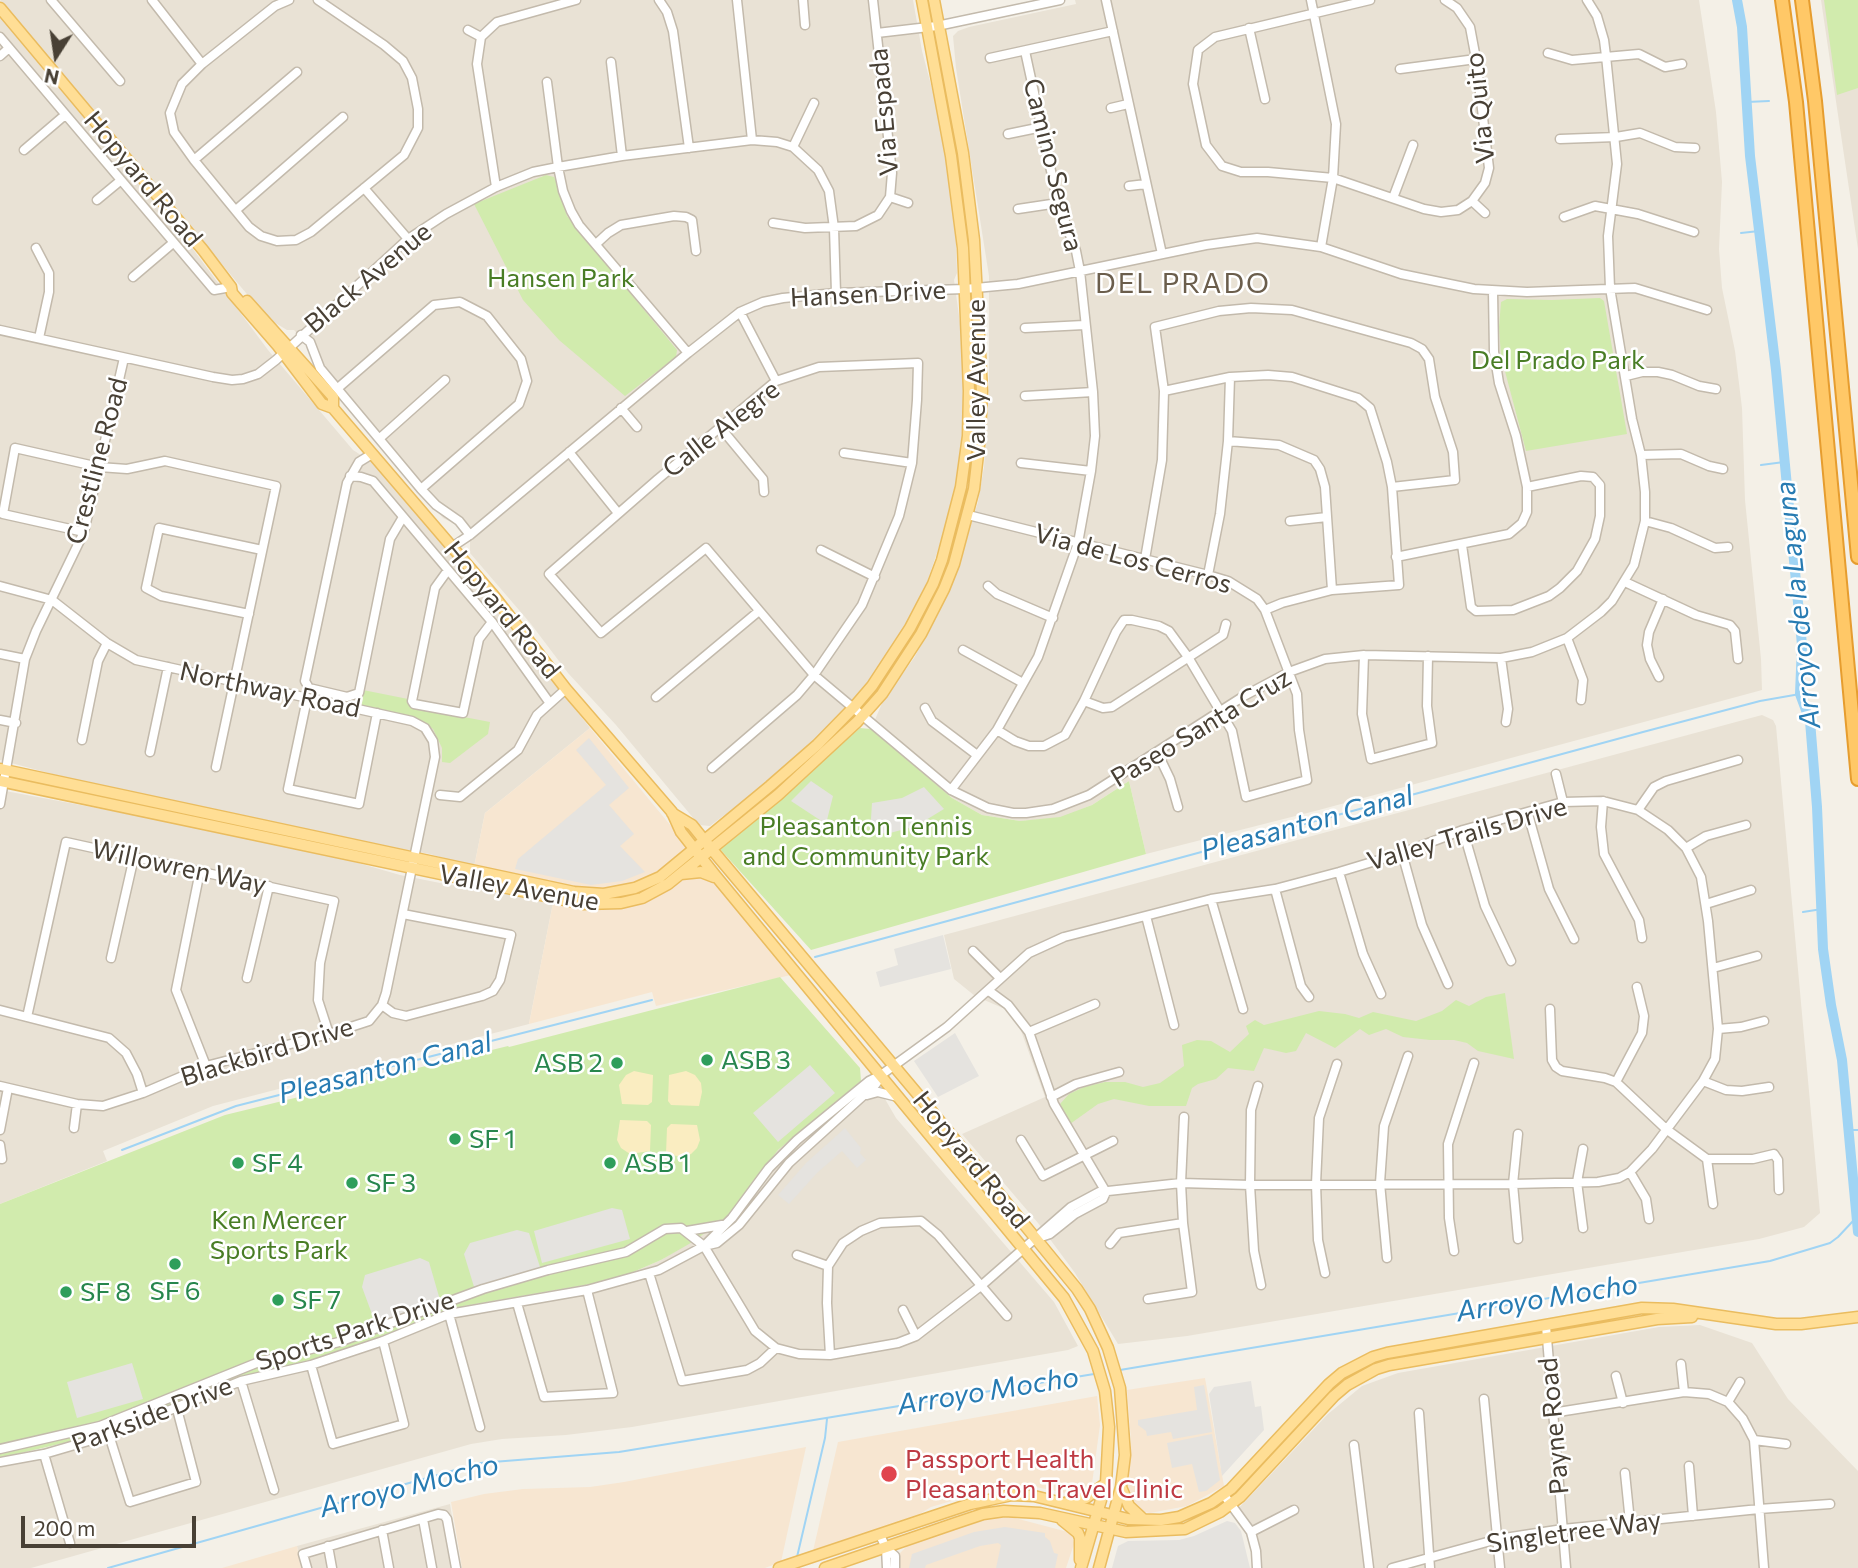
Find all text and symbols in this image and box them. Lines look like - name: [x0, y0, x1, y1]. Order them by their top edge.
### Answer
- north arrow: [21, 21, 91, 91]
- street label: Via Espada: [863, 47, 905, 177]
- street label: Via Quito: [1459, 51, 1501, 165]
- text: N: [42, 64, 61, 90]
- street label: Camino Segura: [1016, 75, 1090, 255]
- street label: Hopyard Road: [77, 105, 209, 253]
- street label: Black Avenue: [298, 216, 438, 340]
- park label: Hansen Park: [487, 262, 635, 294]
- district label: DEL PRADO: [1096, 267, 1270, 301]
- street label: Hansen Drive: [789, 274, 947, 314]
- street label: Valley Avenue: [960, 299, 992, 461]
- park label: Del Prado Park: [1471, 344, 1645, 376]
- street label: Crestline Road: [60, 374, 134, 548]
- street label: Calle Alegre: [657, 374, 785, 484]
- water label: Arroyo de la Laguna: [1768, 479, 1828, 731]
- street label: Via de Los Cerros: [1031, 518, 1235, 600]
- street label: Hopyard Road: [437, 535, 567, 685]
- street label: Northway Road: [177, 656, 363, 724]
- street label: Paseo Santa Cruz: [1105, 662, 1297, 794]
- water label: Pleasanton Canal: [1197, 778, 1417, 868]
- street label: Valley Trails Drive: [1364, 791, 1570, 877]
- park label: Pleasanton Tennis and Community Park: [743, 810, 989, 872]
- street label: Willowren Way: [89, 833, 269, 901]
- street label: Valley Avenue: [437, 859, 601, 917]
- street label: Blackbird Drive: [177, 1011, 357, 1093]
- water label: Pleasanton Canal: [275, 1025, 495, 1111]
- place label: ASB 3: [721, 1044, 791, 1076]
- place label: ASB 2: [534, 1047, 603, 1079]
- marker: ASB 3: [699, 1052, 715, 1068]
- marker: ASB 2: [609, 1055, 625, 1071]
- street label: Hopyard Road: [906, 1085, 1036, 1235]
- place label: SF 1: [469, 1123, 515, 1155]
- marker: SF 1: [447, 1131, 463, 1147]
- place label: SF 4: [252, 1147, 303, 1179]
- place label: ASB 1: [624, 1147, 690, 1179]
- marker: SF 4: [230, 1155, 246, 1171]
- marker: ASB 1: [602, 1155, 618, 1171]
- place label: SF 3: [366, 1167, 416, 1199]
- marker: SF 3: [344, 1175, 360, 1191]
- park label: Ken Mercer Sports Park: [210, 1204, 348, 1266]
- marker: SF 6: [167, 1256, 183, 1272]
- water label: Arroyo Mocho: [1454, 1267, 1640, 1329]
- place label: SF 6: [150, 1275, 200, 1307]
- place label: SF 8: [80, 1276, 131, 1308]
- marker: SF 8: [58, 1284, 74, 1300]
- street label: Sports Park Drive: [252, 1284, 458, 1378]
- place label: SF 7: [292, 1284, 341, 1316]
- marker: SF 7: [270, 1292, 286, 1308]
- street label: Payne Road: [1532, 1356, 1576, 1496]
- water label: Arroyo Mocho: [895, 1360, 1081, 1422]
- street label: Parkside Drive: [67, 1370, 237, 1460]
- place label: Passport Health Pleasanton Travel Clinic: [905, 1443, 1183, 1504]
- water label: Arroyo Mocho: [316, 1448, 502, 1524]
- marker: Passport Health Pleasanton Travel Clinic: [879, 1464, 899, 1484]
- scale bar: [24, 1502, 200, 1546]
- street label: Singletree Way: [1485, 1504, 1663, 1560]
- text: 200 m: [34, 1515, 95, 1540]

